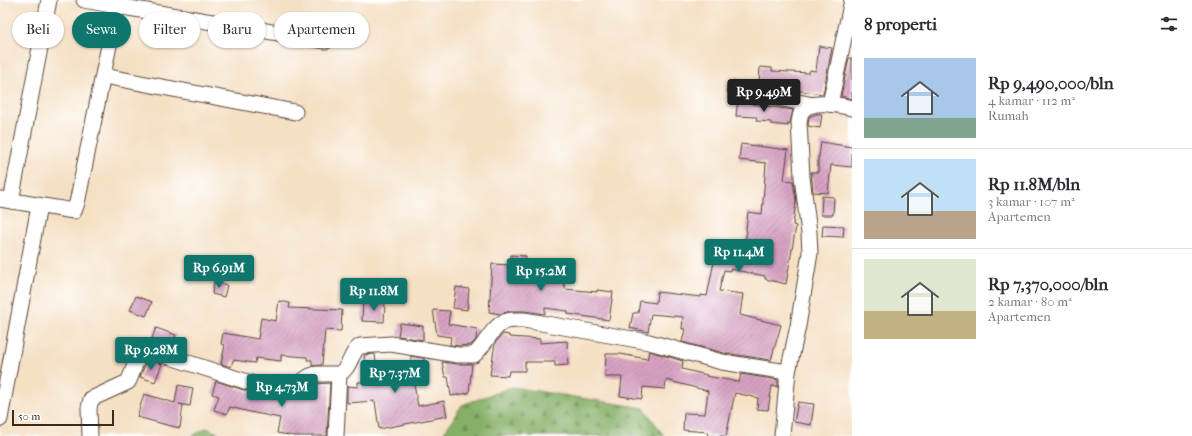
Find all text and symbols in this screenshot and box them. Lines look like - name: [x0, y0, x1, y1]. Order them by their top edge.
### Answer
- chip: Beli: [12, 12, 64, 48]
- chip: Sewa: [72, 12, 131, 48]
- chip: Filter: [139, 12, 200, 48]
- chip: Baru: [208, 12, 266, 48]
- chip: Apartemen: [274, 12, 369, 48]
- icon: filters: [1158, 13, 1180, 35]
- text: 8 properti: [864, 14, 937, 34]
- text: Rp 9,490,000/bln: [988, 73, 1114, 93]
- icon: home: [896, 74, 944, 122]
- pin: Rp 9.49M: [723, 79, 805, 113]
- text: Rp 9.49M: [736, 84, 792, 99]
- text: 4 kamar · 112 m²: [988, 93, 1075, 108]
- text: Rumah: [988, 108, 1029, 123]
- text: Rp 11.8M/bln: [988, 174, 1080, 194]
- icon: home: [896, 175, 944, 223]
- text: 3 kamar · 107 m²: [988, 194, 1075, 209]
- text: Apartemen: [988, 209, 1051, 224]
- pin: Rp 11.4M: [698, 239, 780, 273]
- text: Rp 11.4M: [714, 244, 764, 259]
- pin: Rp 6.91M: [178, 255, 260, 289]
- pin: Rp 15.2M: [500, 258, 582, 292]
- text: Rp 6.91M: [193, 260, 245, 275]
- text: Rp 15.2M: [516, 263, 566, 278]
- text: Rp 7,370,000/bln: [988, 274, 1108, 294]
- icon: home: [896, 275, 944, 323]
- pin: Rp 11.8M: [333, 278, 415, 312]
- text: Rp 11.8M: [349, 283, 399, 298]
- text: 2 kamar · 80 m²: [988, 294, 1072, 309]
- text: Apartemen: [988, 309, 1051, 324]
- pin: Rp 9.28M: [110, 337, 192, 371]
- text: Rp 9.28M: [124, 342, 178, 357]
- pin: Rp 7.37M: [354, 360, 436, 394]
- text: Rp 7.37M: [369, 365, 421, 380]
- pin: Rp 4.73M: [241, 374, 323, 408]
- text: Rp 4.73M: [256, 379, 308, 394]
- scale bar: [12, 408, 114, 427]
- text: 50 m: [18, 410, 40, 423]

